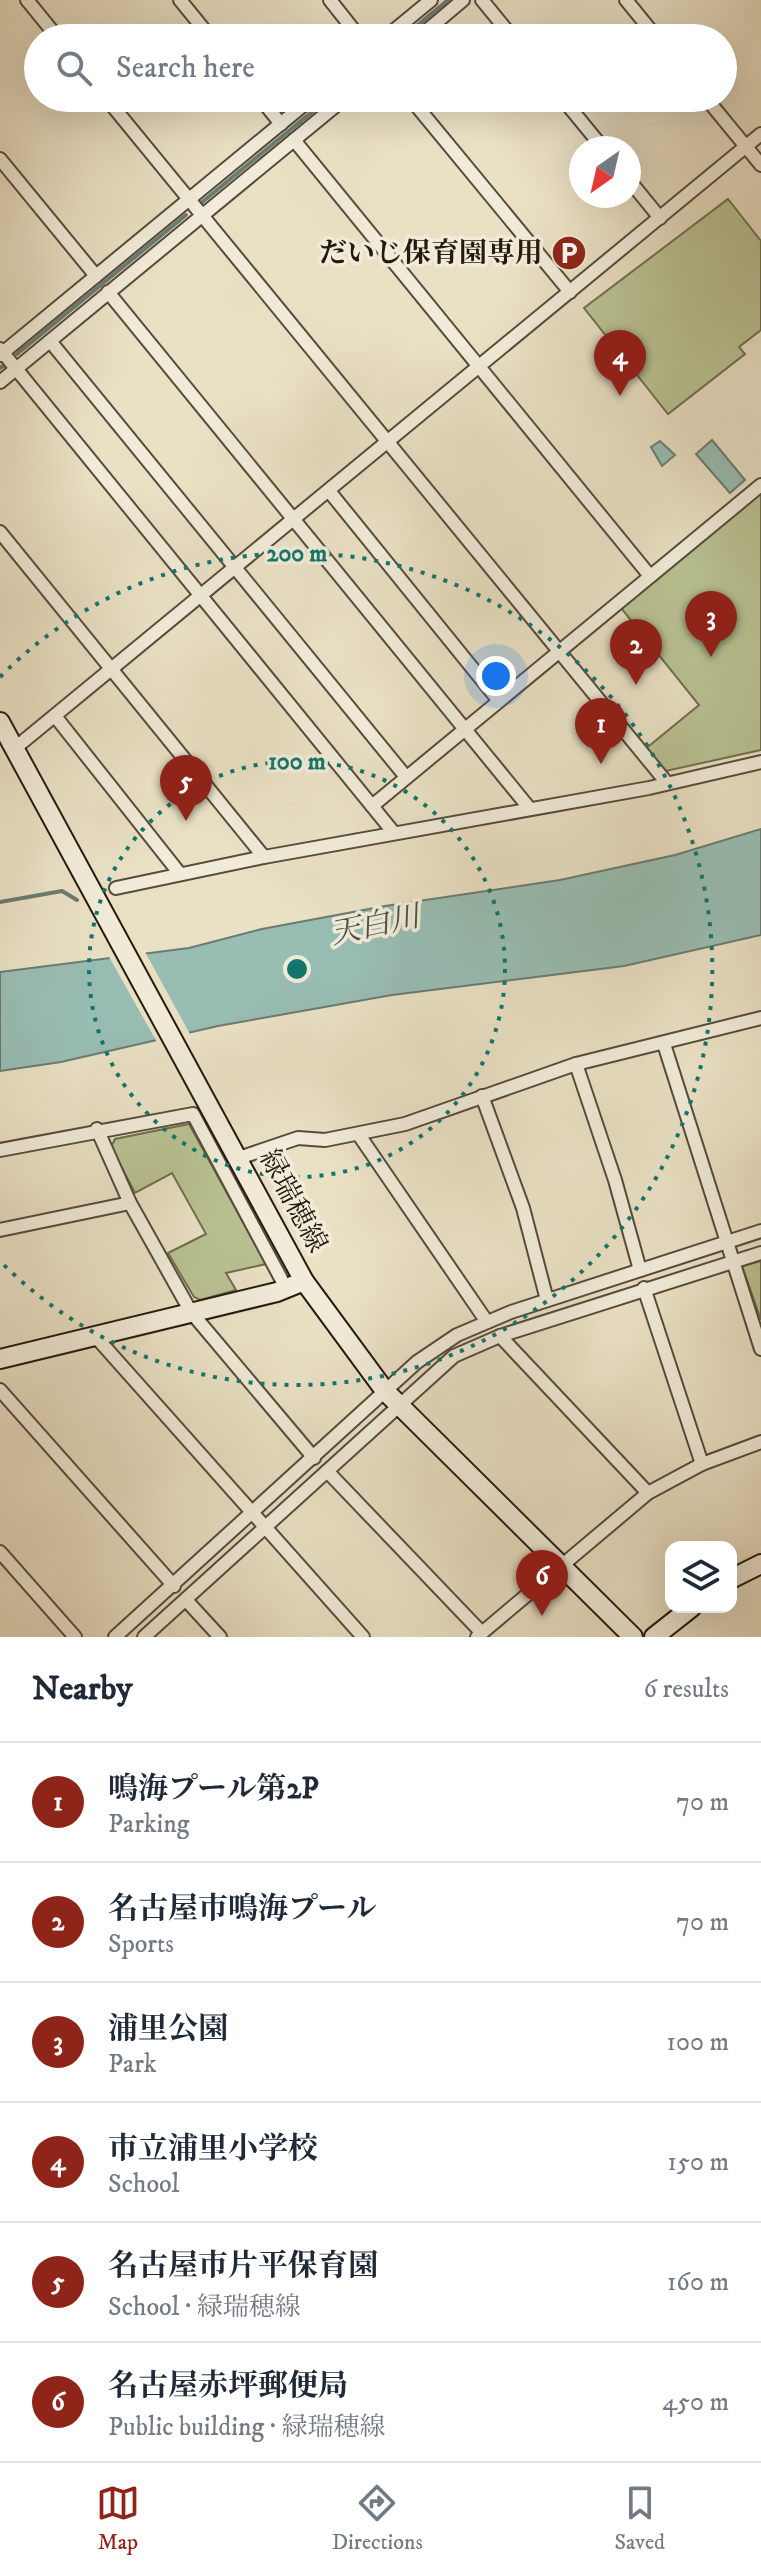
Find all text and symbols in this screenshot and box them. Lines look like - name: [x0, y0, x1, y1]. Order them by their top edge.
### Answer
- search box: [24, 24, 737, 112]
- icon: search: [52, 46, 96, 90]
- text: Search here: [116, 50, 255, 87]
- north arrow: [569, 136, 641, 208]
- parking icon: だいじ保育園専用: [550, 234, 588, 272]
- place label: だいじ保育園専用: [319, 236, 543, 271]
- pin: 4: [594, 330, 646, 396]
- text: 200 m: [267, 539, 327, 569]
- pin: 3: [685, 591, 737, 657]
- pin: 2: [610, 619, 662, 685]
- your location: [476, 656, 516, 696]
- pin: 1: [575, 698, 627, 764]
- text: 100 m: [268, 747, 326, 777]
- pin: 5: [160, 755, 212, 821]
- water label: 天白川: [327, 898, 426, 953]
- centre of rings: [283, 955, 311, 983]
- street label: 緑瑞穂線: [251, 1143, 335, 1259]
- map controls: [665, 1541, 737, 1613]
- button: layers: [665, 1541, 737, 1613]
- pin: 6: [516, 1550, 568, 1616]
- text: Nearby: [32, 1668, 133, 1710]
- text: 6 results: [643, 1673, 729, 1706]
- text: 鳴海プール第2P: [108, 1771, 319, 1808]
- text: 1: [53, 1786, 63, 1819]
- text: 70 m: [676, 1786, 729, 1819]
- text: Parking: [108, 1808, 190, 1841]
- text: 名古屋市鳴海プール: [108, 1891, 377, 1928]
- text: 2: [52, 1906, 64, 1939]
- text: 70 m: [676, 1906, 729, 1939]
- text: Sports: [108, 1928, 174, 1961]
- text: 浦里公園: [108, 2011, 228, 2048]
- text: 3: [53, 2026, 63, 2059]
- text: 100 m: [666, 2026, 729, 2059]
- text: Park: [108, 2048, 157, 2081]
- text: 市立浦里小学校: [108, 2131, 318, 2168]
- text: 4: [51, 2146, 65, 2179]
- text: 150 m: [668, 2146, 729, 2179]
- text: School: [108, 2168, 179, 2201]
- text: 名古屋市片平保育園: [108, 2248, 378, 2285]
- text: 5: [52, 2266, 64, 2299]
- text: 160 m: [667, 2266, 729, 2299]
- text: School · 緑瑞穂線: [108, 2291, 301, 2324]
- text: 名古屋赤坪郵便局: [108, 2368, 348, 2405]
- text: 6: [51, 2386, 65, 2419]
- text: 450 m: [662, 2386, 729, 2419]
- text: Public building · 緑瑞穂線: [108, 2411, 386, 2444]
- tab: Map: [96, 2481, 140, 2556]
- tab: Directions: [332, 2481, 423, 2556]
- tab: Saved: [615, 2481, 665, 2556]

